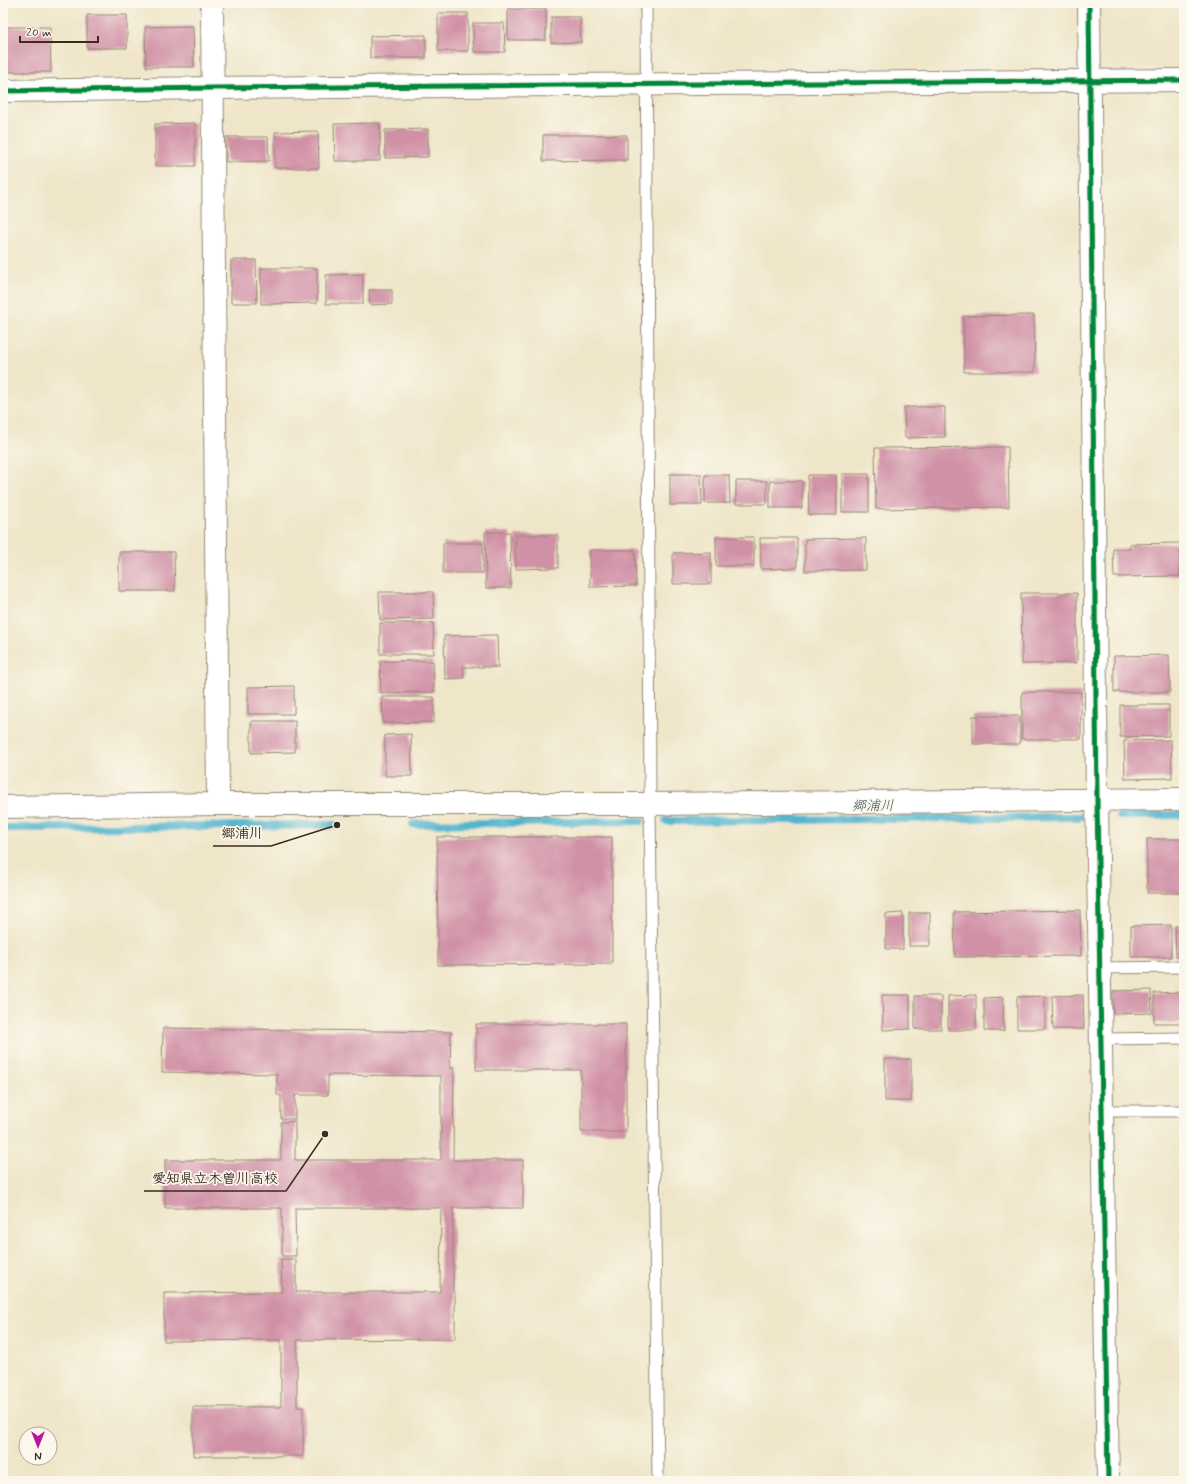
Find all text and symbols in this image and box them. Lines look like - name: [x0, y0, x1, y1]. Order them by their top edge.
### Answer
- scale bar: [20, 18, 98, 44]
- text: 20 m: [26, 25, 52, 41]
- water label: 郷浦川: [852, 797, 894, 815]
- callout: 郷浦川: [213, 820, 271, 846]
- text: 郷浦川: [221, 825, 263, 843]
- callout: 愛知県立木曽川高校: [144, 1165, 286, 1191]
- text: 愛知県立木曽川高校: [152, 1170, 278, 1188]
- north arrow: [18, 1426, 58, 1466]
- text: N: [34, 1448, 42, 1462]

